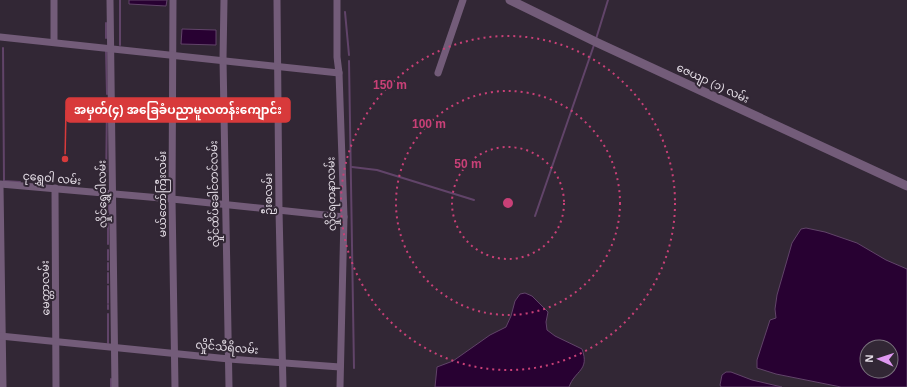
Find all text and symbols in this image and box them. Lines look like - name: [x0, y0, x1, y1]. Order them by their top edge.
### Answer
- street label: ဇေယျာ (၁) လမ်း: [674, 60, 752, 108]
- text: 150 m: [373, 78, 407, 92]
- callout: အမှတ်(၄) အခြေခံပညာမူလတန်းကျောင်း: [66, 98, 290, 122]
- text: အမှတ်(၄) အခြေခံပညာမူလတန်းကျောင်း: [74, 100, 282, 121]
- text: 100 m: [412, 117, 446, 131]
- street label: လှိုင်ထိပ်ခေါင်တင်လမ်း: [206, 140, 224, 248]
- street label: မယ်တော်ကြီးလမ်း: [155, 151, 171, 237]
- street label: လှိုင်ရတနာလမ်း: [323, 156, 341, 231]
- text: 50 m: [454, 157, 482, 171]
- street label: လှိုင်ရွှေဝါလမ်း: [94, 160, 112, 228]
- street label: ငုရွှေဝါ လမ်း: [22, 168, 82, 190]
- street label: ဦးစလမ်း: [261, 173, 277, 215]
- centre of rings: [501, 196, 515, 210]
- street label: မေတ္တာလမ်း: [38, 260, 54, 316]
- street label: လှိုင်သီရိလမ်း: [195, 337, 259, 359]
- north arrow: [859, 339, 899, 379]
- text: N: [863, 354, 875, 363]

